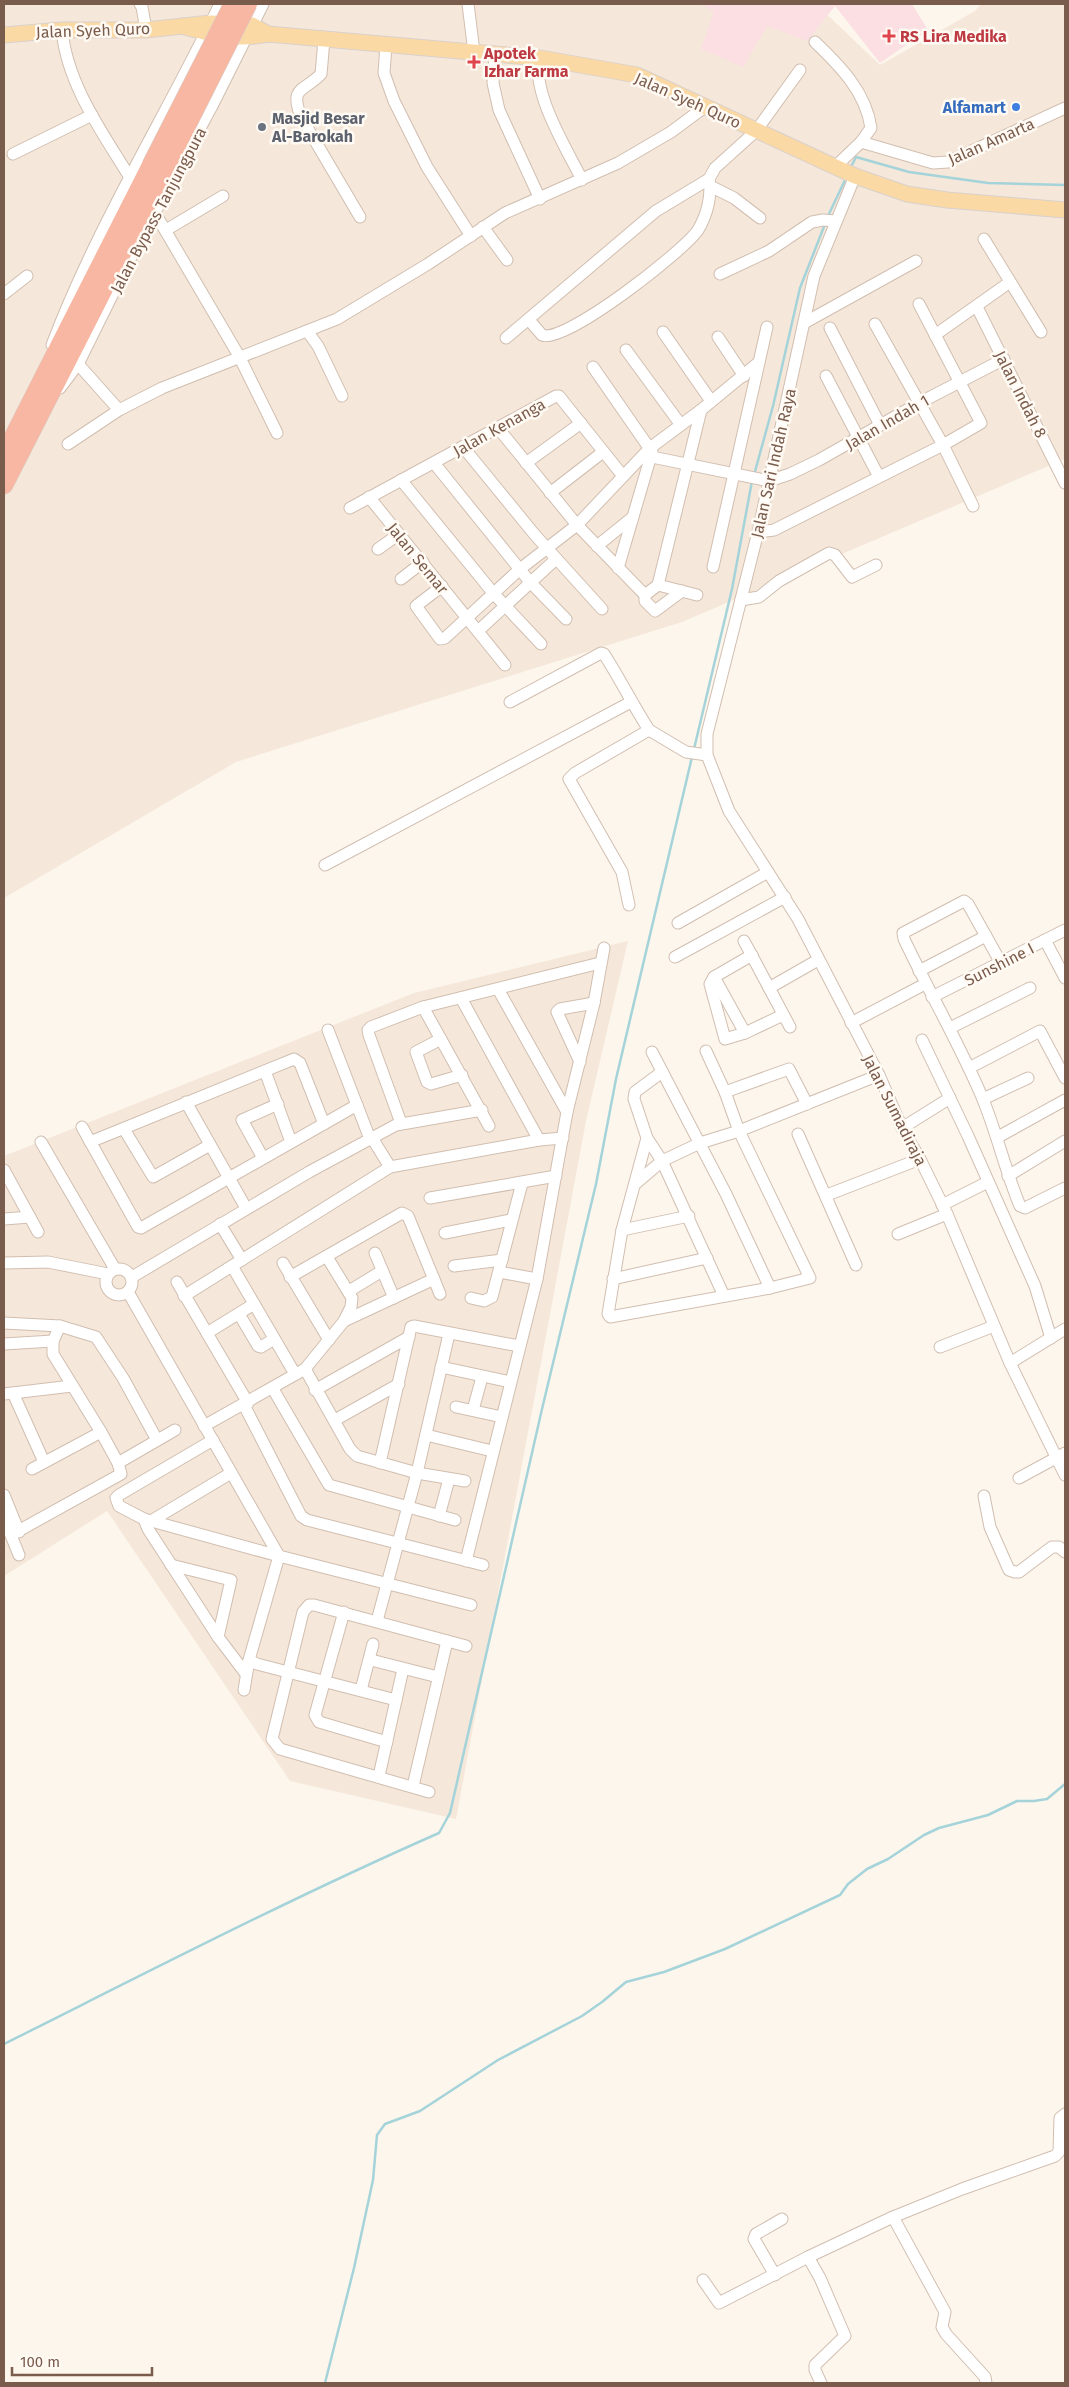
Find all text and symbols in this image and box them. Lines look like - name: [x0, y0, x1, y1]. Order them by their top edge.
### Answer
- street label: Jalan Syeh Quro: [35, 19, 151, 42]
- place label: RS Lira Medika: [900, 27, 1007, 46]
- marker: RS Lira Medika: [882, 29, 896, 43]
- place label: Apotek Izhar Farma: [483, 44, 569, 81]
- marker: Apotek Izhar Farma: [468, 56, 480, 68]
- street label: Jalan Syeh Quro: [632, 68, 744, 132]
- place label: Alfamart: [942, 98, 1007, 117]
- marker: Alfamart: [1010, 101, 1022, 113]
- place label: Masjid Besar Al-Barokah: [271, 109, 365, 146]
- street label: Jalan Amarta: [945, 114, 1037, 169]
- marker: Masjid Besar Al-Barokah: [256, 121, 268, 133]
- street label: Jalan Bypass Tanjungpura: [107, 124, 210, 296]
- street label: Jalan Indah 8: [990, 348, 1051, 441]
- street label: Jalan Sari Indah Raya: [747, 386, 800, 540]
- street label: Jalan Indah 1: [842, 391, 932, 454]
- street label: Jalan Kenanga: [450, 394, 549, 461]
- street label: Jalan Semar: [383, 519, 453, 598]
- street label: Sunshine I: [961, 939, 1037, 990]
- street label: Jalan Sumadiraja: [858, 1051, 931, 1169]
- scale bar: [12, 2344, 152, 2376]
- text: 100 m: [20, 2353, 60, 2371]

